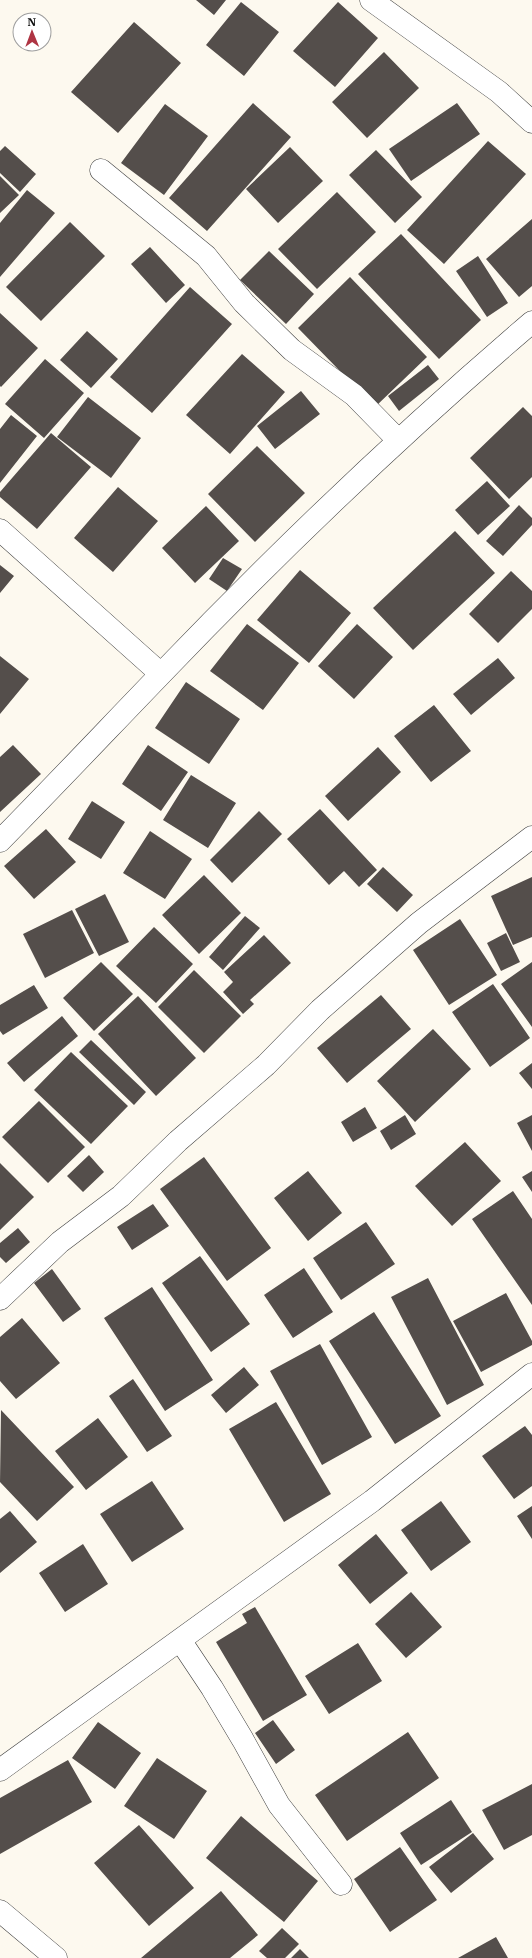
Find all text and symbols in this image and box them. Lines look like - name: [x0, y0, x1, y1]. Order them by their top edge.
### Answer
- north arrow: [12, 12, 52, 52]
- text: N: [27, 15, 37, 29]

